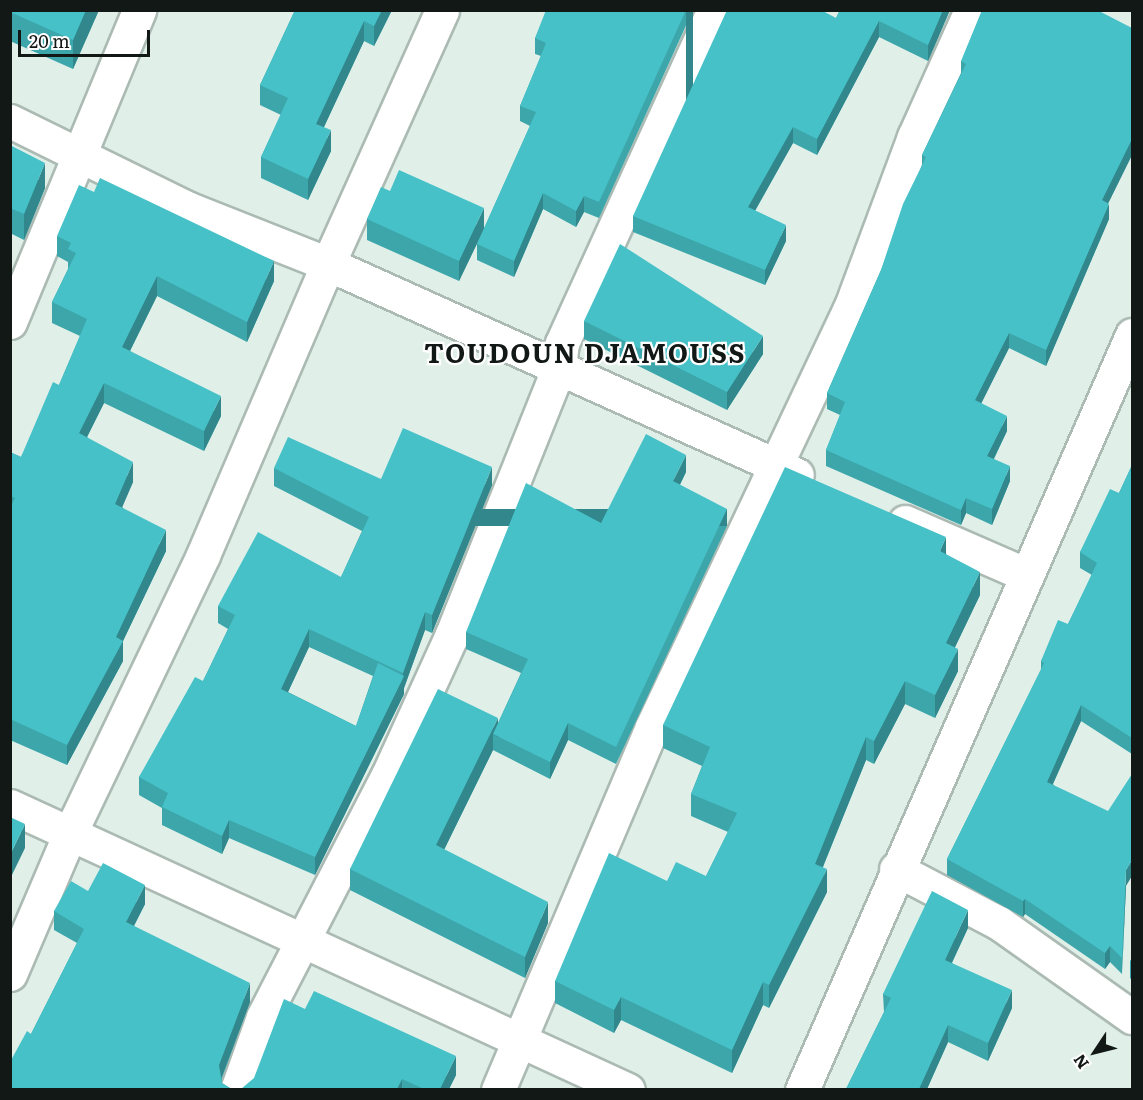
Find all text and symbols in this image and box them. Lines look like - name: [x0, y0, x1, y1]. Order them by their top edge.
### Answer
- scale bar: [21, 18, 153, 56]
- text: 20 m: [29, 27, 70, 54]
- district label: TOUDOUN DJAMOUSS: [424, 336, 746, 368]
- north arrow: [1065, 1022, 1125, 1082]
- text: N: [1067, 1050, 1094, 1075]

